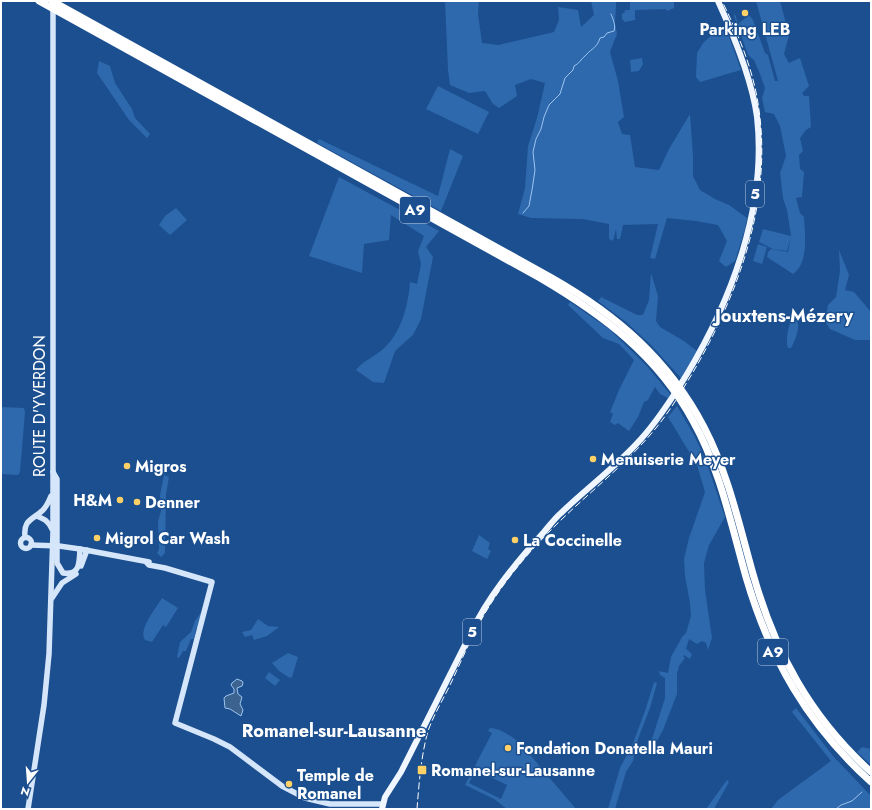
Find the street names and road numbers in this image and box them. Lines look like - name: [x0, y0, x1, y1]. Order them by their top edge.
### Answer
- road number: 5: [746, 181, 764, 207]
- road number: A9: [400, 197, 430, 223]
- street label: ROUTE D'YVERDON: [28, 335, 51, 477]
- road number: 5: [463, 619, 481, 645]
- road number: A9: [758, 639, 788, 665]

